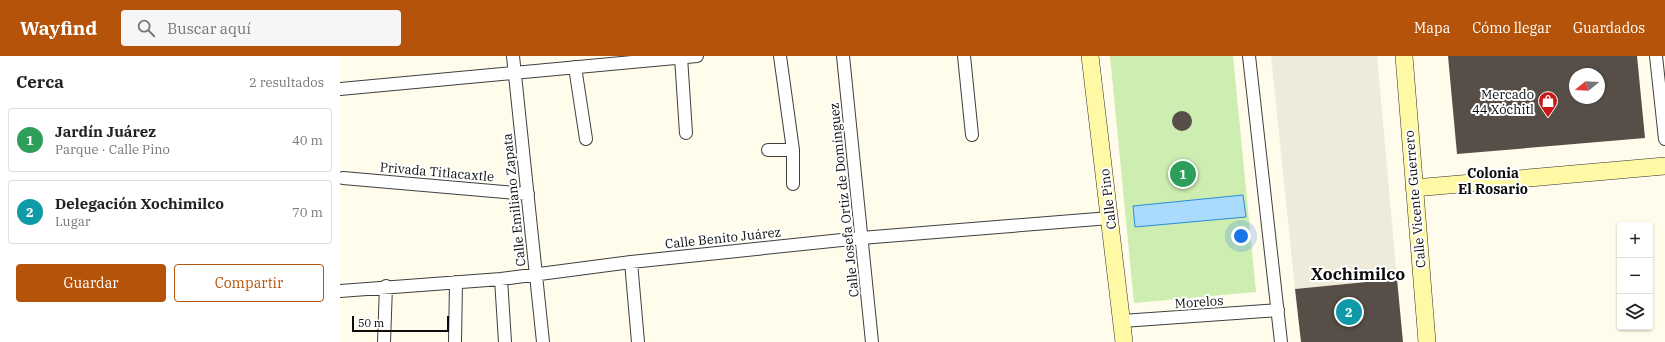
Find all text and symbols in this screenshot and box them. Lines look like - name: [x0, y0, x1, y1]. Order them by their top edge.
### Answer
- search box: [121, 10, 401, 46]
- text: Wayfind: [20, 16, 97, 40]
- icon: search: [135, 17, 157, 39]
- text: Buscar aquí: [167, 19, 251, 38]
- text: Mapa: [1414, 19, 1450, 37]
- text: Cómo llegar: [1472, 19, 1551, 37]
- text: Guardados: [1573, 19, 1645, 37]
- north arrow: [1569, 68, 1605, 104]
- text: Cerca: [16, 71, 64, 93]
- text: 2 resultados: [249, 74, 324, 91]
- place label: Mercado 44 Xóchitl: [1472, 86, 1534, 118]
- shop icon: Mercado 44 Xóchitl: [1537, 90, 1559, 118]
- street label: Calle Josefa Ortiz de Domínguez: [825, 102, 863, 298]
- text: Jardín Juárez: [55, 122, 156, 141]
- street label: Calle Vicente Guerrero: [1401, 129, 1429, 269]
- text: 1: [26, 132, 34, 149]
- text: 40 m: [292, 132, 323, 149]
- street label: Calle Emiliano Zapata: [499, 133, 529, 267]
- text: Parque · Calle Pino: [55, 141, 170, 158]
- street label: Privada Titlacaxtle: [379, 159, 495, 185]
- pin: 1: [1170, 159, 1196, 189]
- district label: Colonia El Rosario: [1458, 164, 1528, 198]
- street label: Calle Pino: [1096, 168, 1120, 230]
- text: Delegación Xochimilco: [55, 194, 224, 213]
- text: 2: [26, 204, 34, 221]
- text: 70 m: [292, 204, 323, 221]
- text: Lugar: [55, 213, 91, 230]
- map controls: [1617, 222, 1653, 330]
- button: +: [1617, 222, 1653, 258]
- street label: Calle Benito Juárez: [664, 223, 782, 253]
- your location: [1231, 226, 1251, 246]
- button: −: [1617, 258, 1653, 294]
- district label: Xochimilco: [1311, 263, 1405, 285]
- button: Guardar: [16, 264, 166, 302]
- button: Compartir: [174, 264, 324, 302]
- street label: Morelos: [1174, 292, 1224, 312]
- button: layers: [1617, 294, 1653, 330]
- pin: 2: [1336, 297, 1362, 327]
- scale bar: [352, 314, 449, 333]
- text: 50 m: [358, 316, 384, 330]

